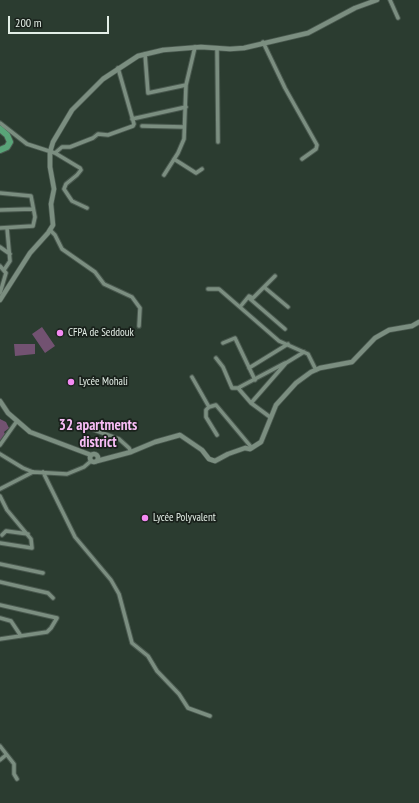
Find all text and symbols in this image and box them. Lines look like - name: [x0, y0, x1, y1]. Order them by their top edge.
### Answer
- scale bar: [10, 8, 111, 34]
- text: 200 m: [15, 15, 42, 30]
- place label: CFPA de Seddouk: [68, 326, 134, 340]
- marker: CFPA de Seddouk: [55, 328, 65, 338]
- place label: Lycée Mohali: [79, 375, 128, 389]
- marker: Lycée Mohali: [66, 377, 76, 387]
- district label: 32 apartments district: [59, 417, 137, 452]
- place label: Lycée Polyvalent: [153, 511, 216, 525]
- marker: Lycée Polyvalent: [140, 513, 150, 523]

